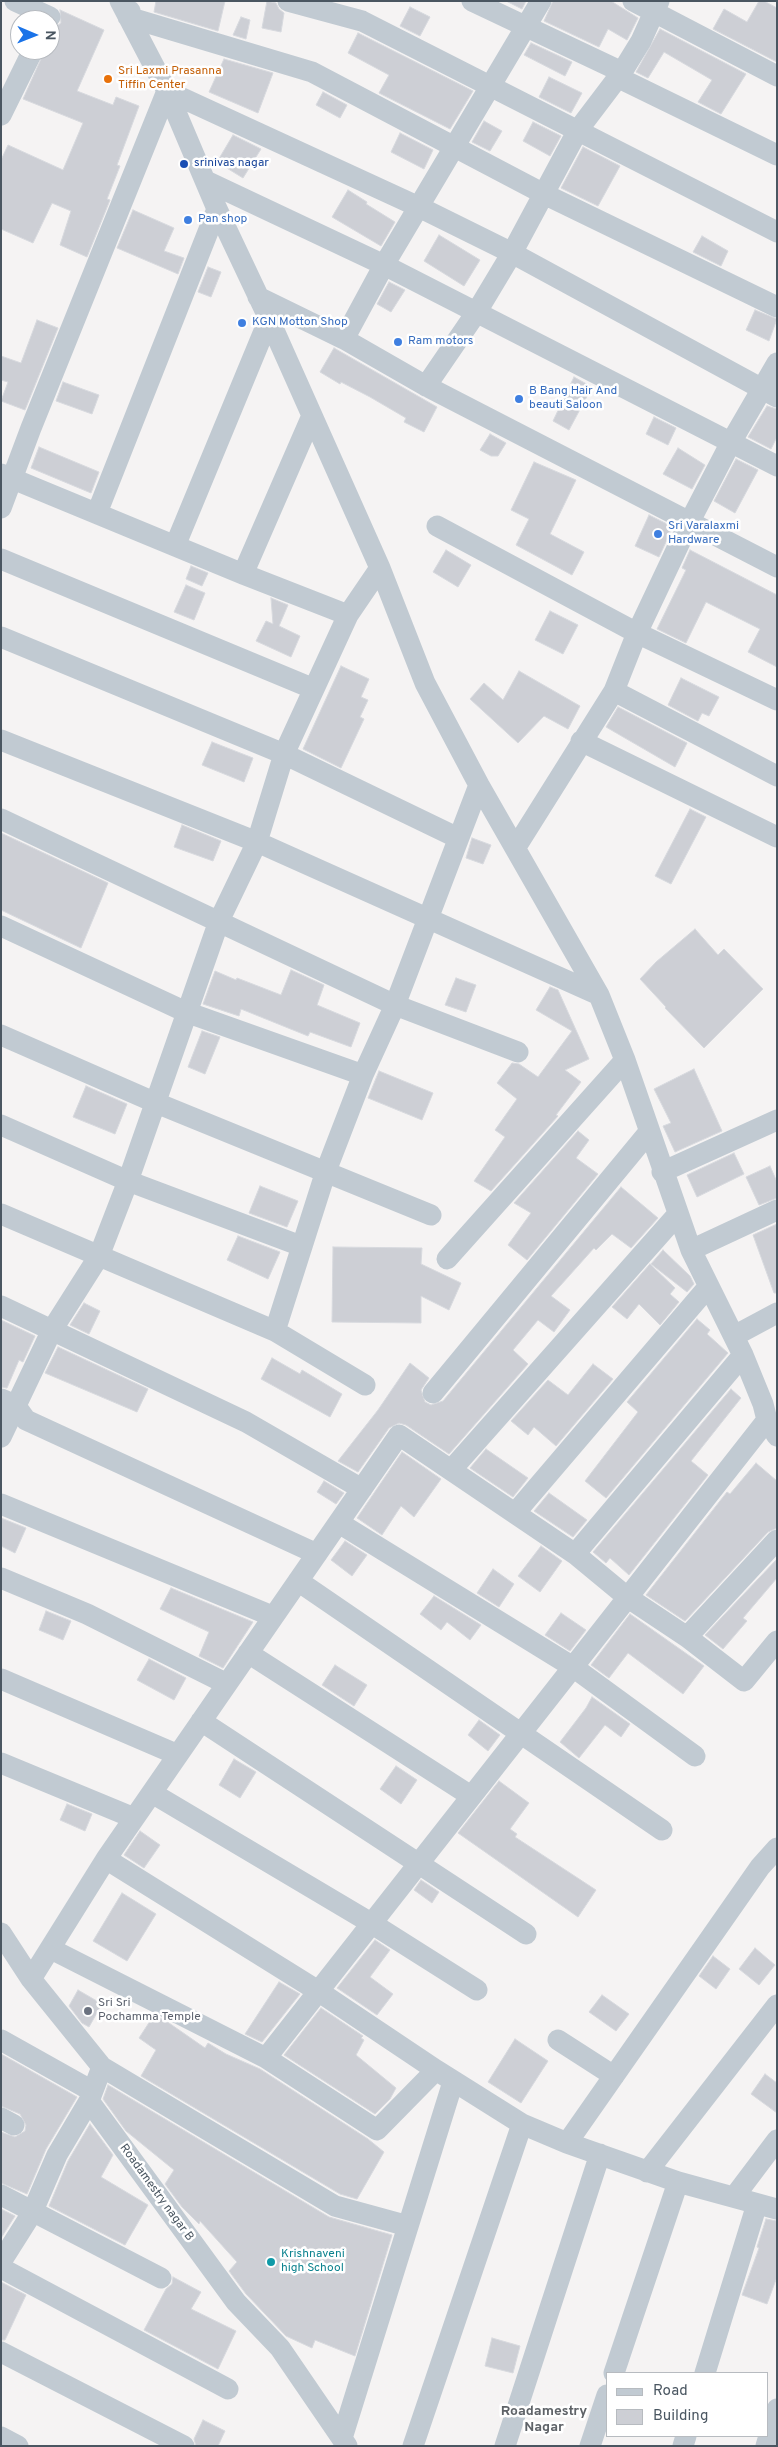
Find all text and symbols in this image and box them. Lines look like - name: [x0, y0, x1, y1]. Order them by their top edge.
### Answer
- north arrow: [10, 10, 60, 60]
- text: N: [41, 30, 58, 40]
- place label: Sri Laxmi Prasanna Tiffin Center: [118, 65, 221, 93]
- marker: Sri Laxmi Prasanna Tiffin Center: [102, 73, 114, 85]
- place label: srinivas nagar: [194, 157, 269, 171]
- marker: srinivas nagar: [178, 158, 190, 170]
- place label: Pan shop: [198, 213, 247, 227]
- marker: Pan shop: [182, 214, 194, 226]
- place label: KGN Motton Shop: [252, 316, 348, 330]
- marker: KGN Motton Shop: [236, 317, 248, 329]
- place label: Ram motors: [408, 335, 473, 349]
- marker: Ram motors: [392, 336, 404, 348]
- place label: B Bang Hair And beauti Saloon: [529, 385, 617, 413]
- marker: B Bang Hair And beauti Saloon: [513, 393, 525, 405]
- place label: Sri Varalaxmi Hardware: [668, 520, 739, 548]
- marker: Sri Varalaxmi Hardware: [652, 528, 664, 540]
- place label: Sri Sri Pochamma Temple: [98, 1997, 201, 2025]
- marker: Sri Sri Pochamma Temple: [82, 2005, 94, 2017]
- street label: Roadamestry nagar B: [116, 2142, 196, 2244]
- place label: Krishnaveni high School: [281, 2248, 345, 2276]
- marker: Krishnaveni high School: [265, 2256, 277, 2268]
- legend: [606, 2372, 768, 2437]
- text: Road: [653, 2382, 688, 2401]
- district label: Roadamestry Nagar: [501, 2404, 587, 2436]
- text: Building: [653, 2407, 708, 2426]

